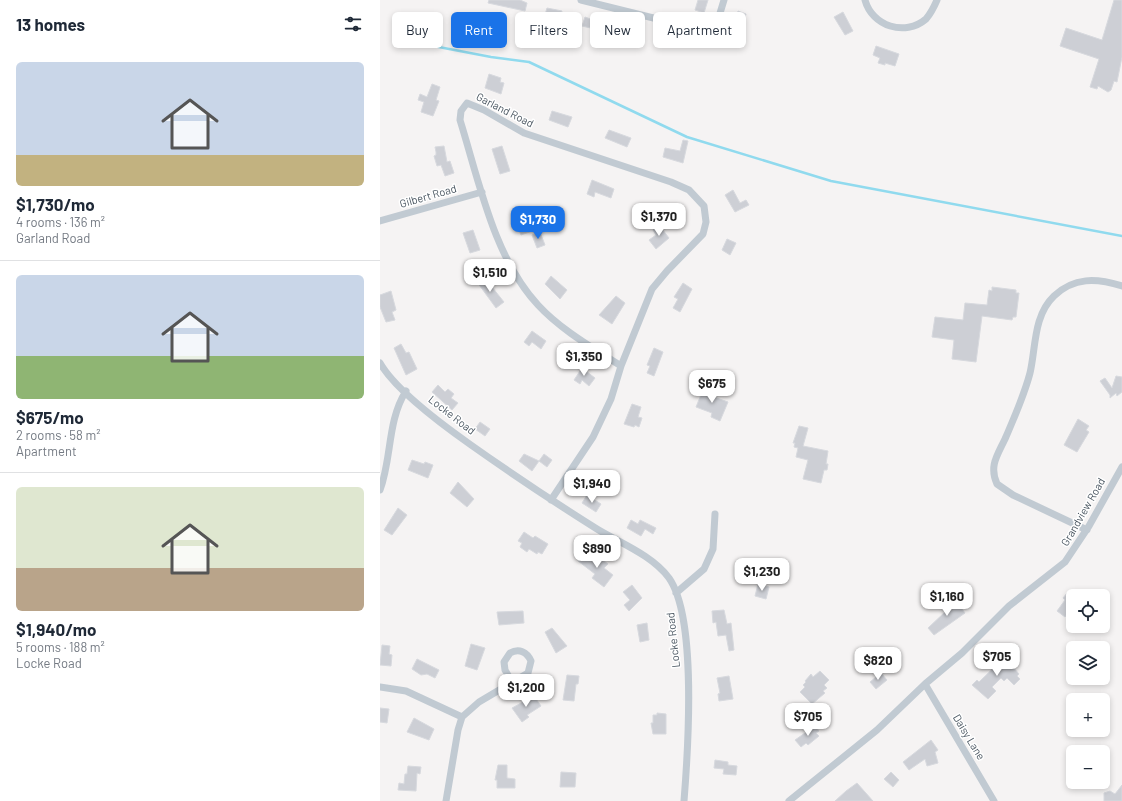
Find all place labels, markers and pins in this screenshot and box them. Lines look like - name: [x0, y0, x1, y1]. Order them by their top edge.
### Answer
- pin: $1,370: [626, 203, 692, 237]
- pin: $1,730: [505, 206, 571, 240]
- pin: $1,510: [457, 259, 523, 293]
- pin: $1,350: [551, 343, 617, 377]
- pin: $675: [688, 370, 736, 404]
- pin: $1,940: [559, 470, 625, 504]
- pin: $890: [573, 535, 621, 569]
- pin: $1,230: [729, 558, 795, 592]
- pin: $1,160: [914, 583, 980, 617]
- pin: $705: [973, 643, 1021, 677]
- pin: $820: [854, 647, 902, 681]
- pin: $1,200: [493, 674, 559, 708]
- pin: $705: [784, 703, 832, 737]

